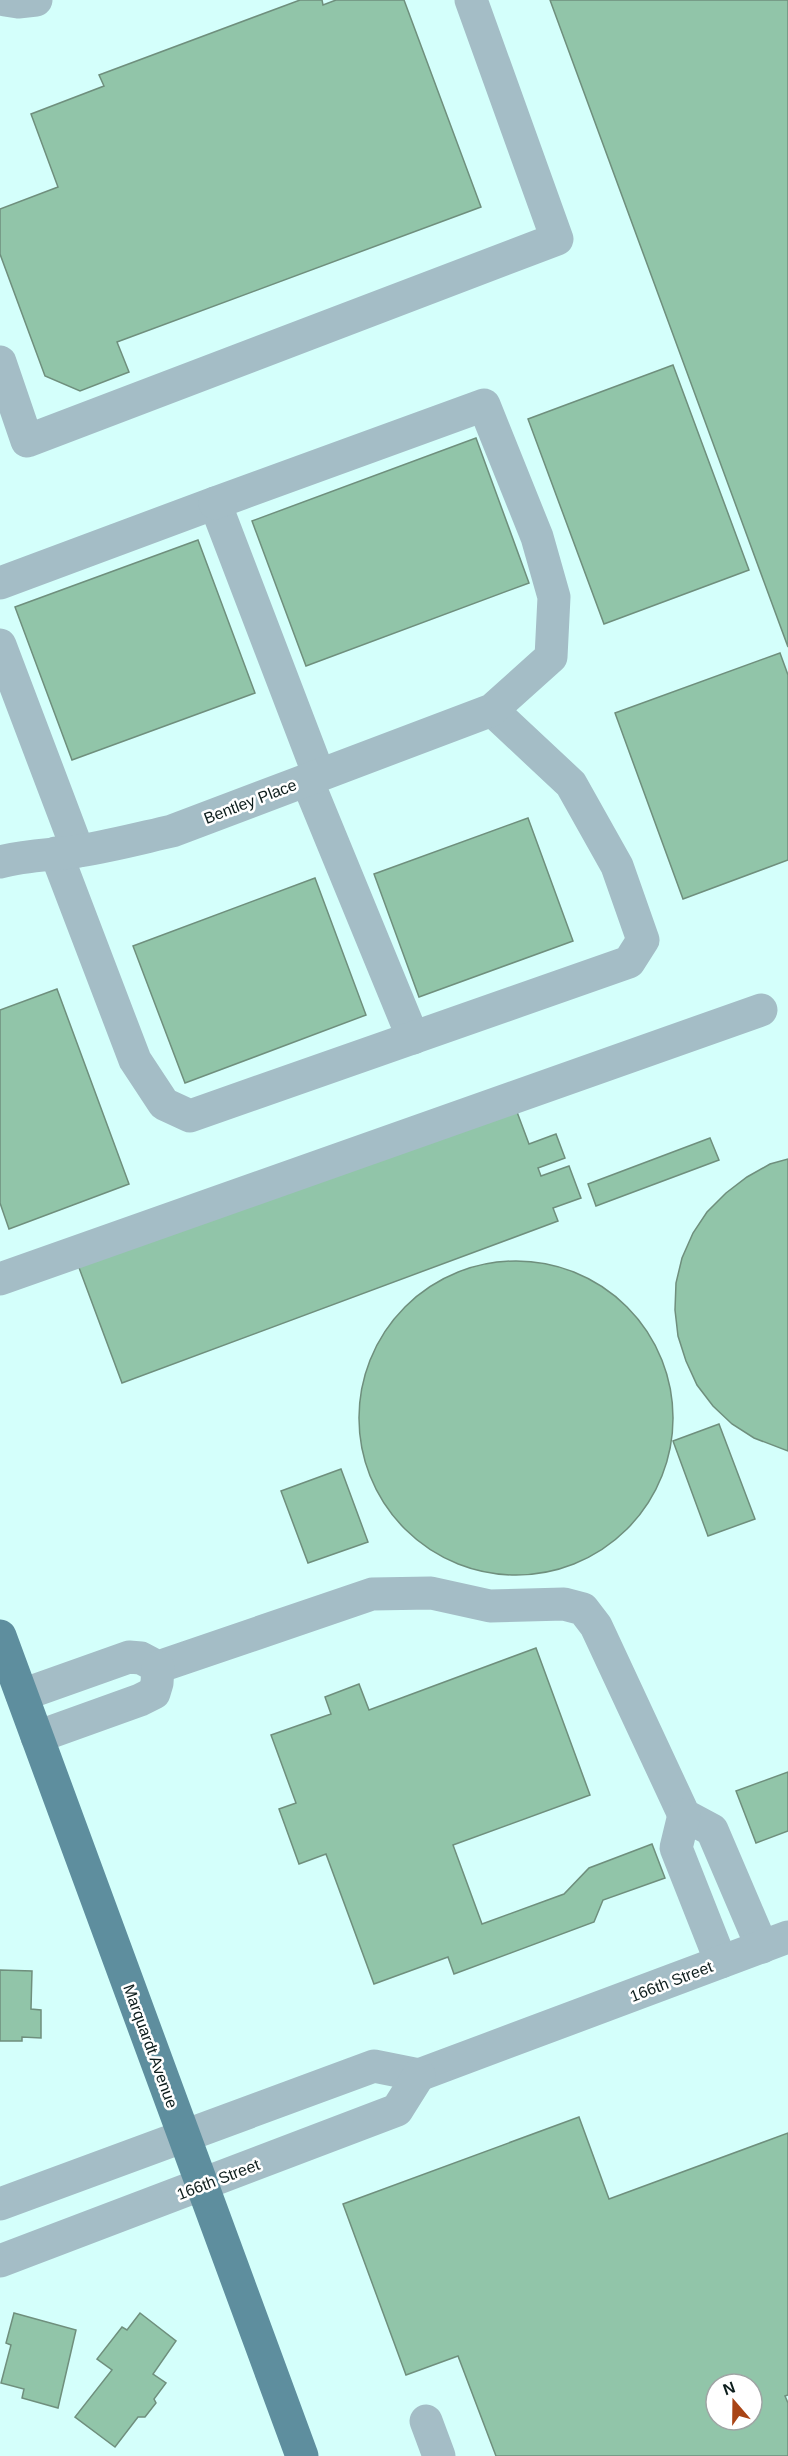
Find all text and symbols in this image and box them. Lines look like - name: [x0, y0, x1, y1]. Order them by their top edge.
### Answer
- street label: Bentley Place: [201, 776, 299, 827]
- street label: 166th Street: [627, 1958, 715, 2005]
- street label: Marquardt Avenue: [120, 1982, 181, 2110]
- street label: 166th Street: [174, 2156, 262, 2203]
- north arrow: [704, 2372, 764, 2432]
- text: N: [721, 2378, 737, 2398]

